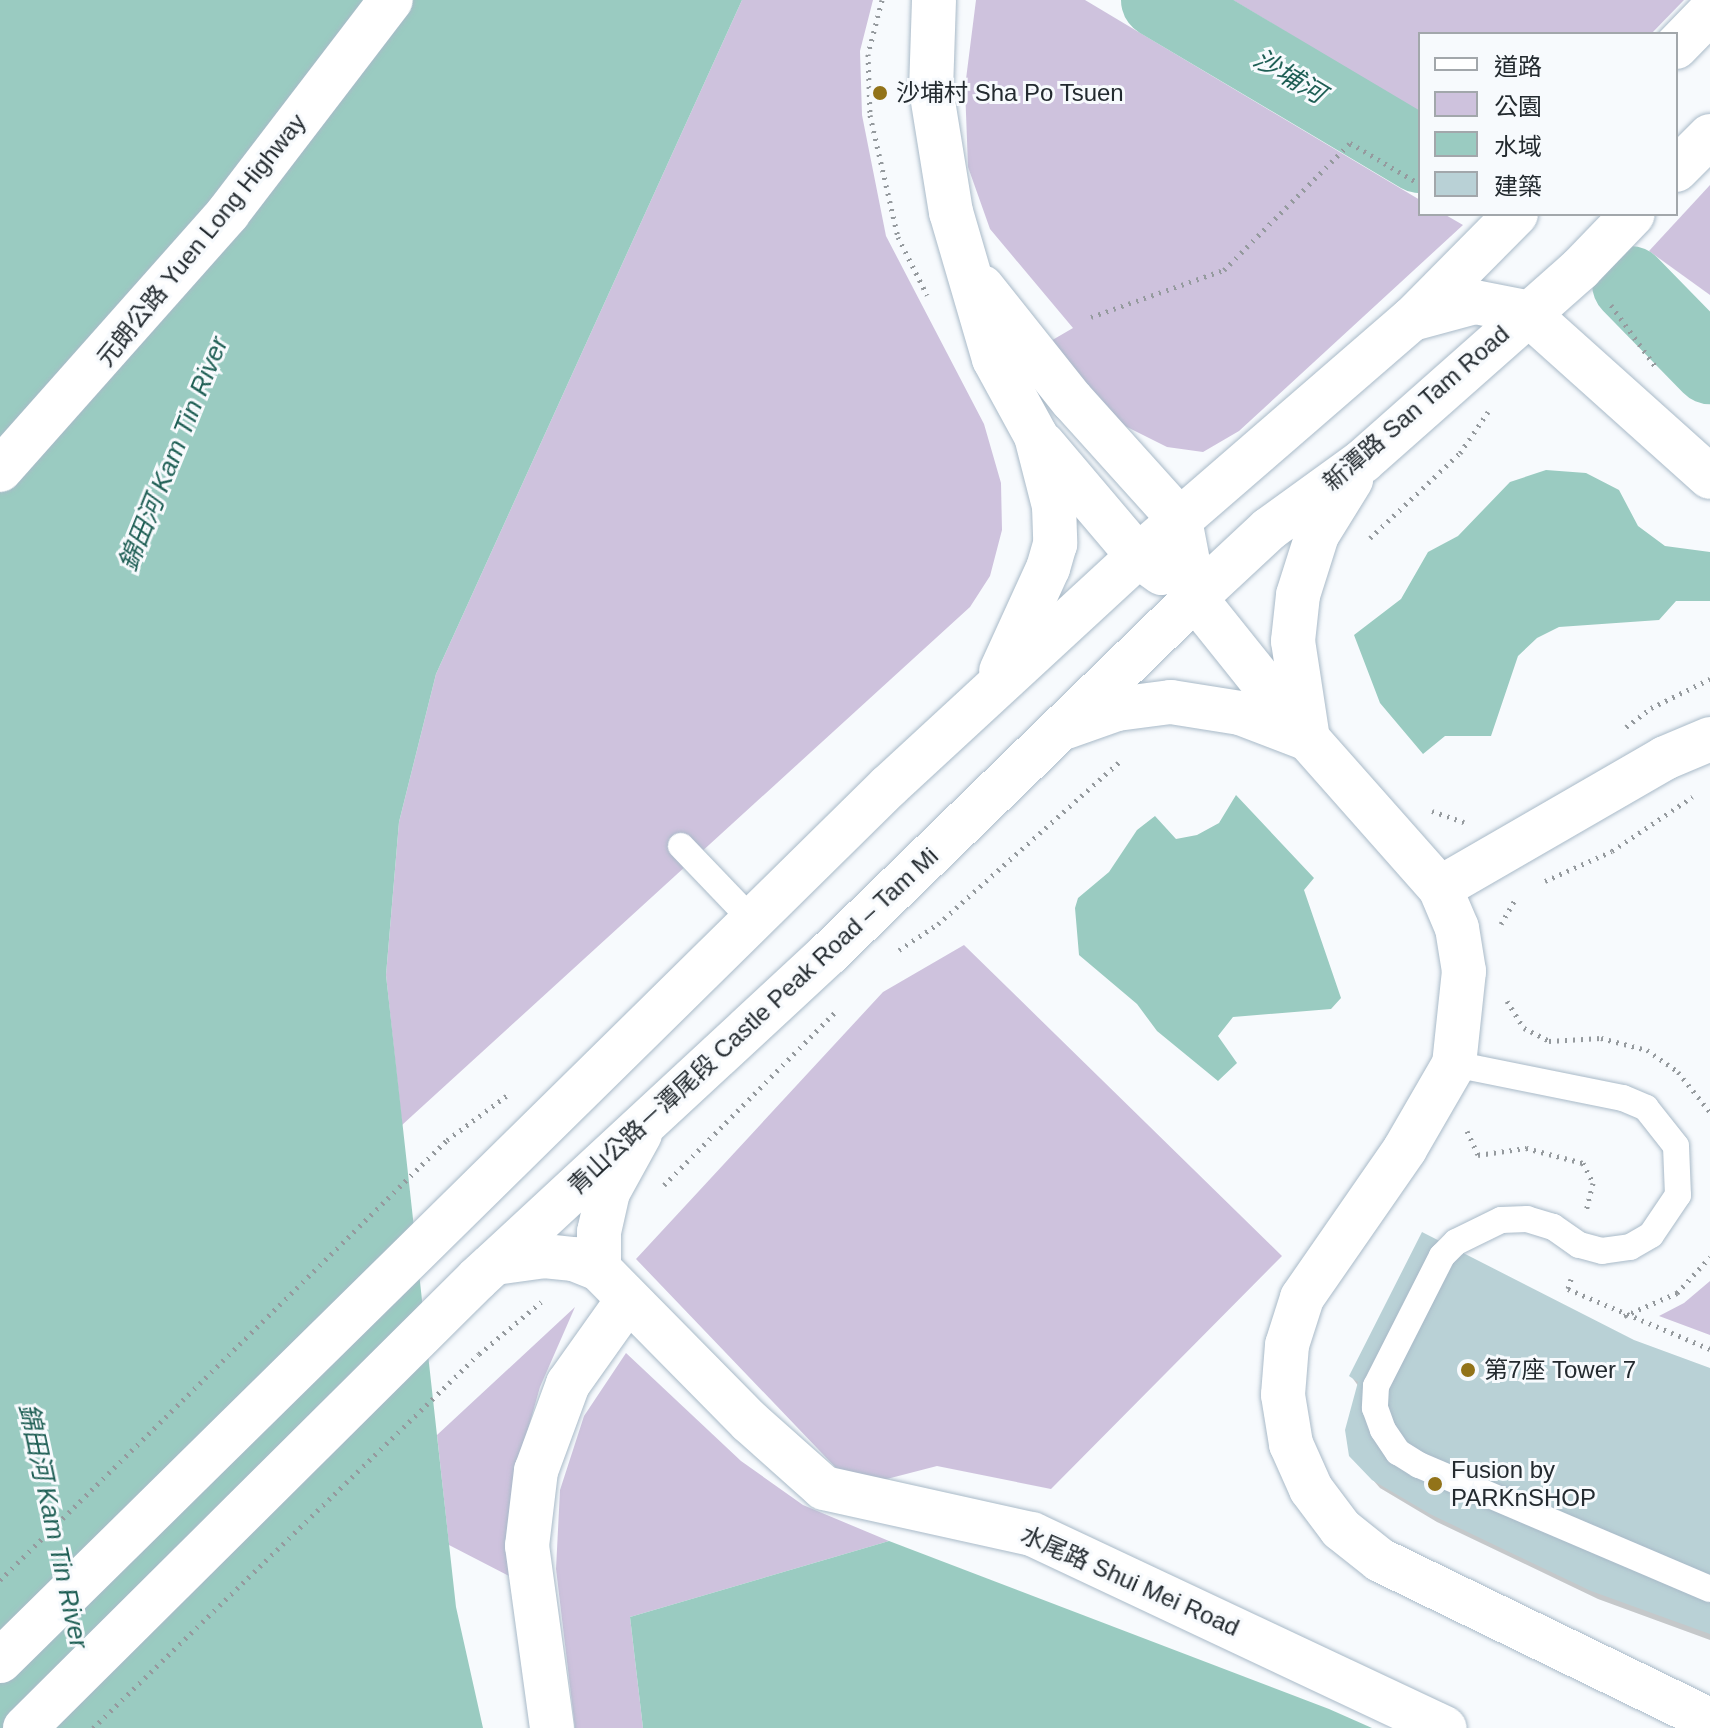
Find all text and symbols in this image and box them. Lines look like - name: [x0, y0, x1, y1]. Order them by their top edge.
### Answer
- legend: [1418, 32, 1678, 216]
- water label: 沙埔河: [1248, 44, 1330, 110]
- text: 道路: [1494, 53, 1542, 80]
- place label: 沙埔村 Sha Po Tsuen: [896, 79, 1124, 107]
- marker: 沙埔村 Sha Po Tsuen: [871, 84, 889, 102]
- text: 公園: [1494, 93, 1542, 120]
- street label: 元朗公路 Yuen Long Highway: [90, 108, 312, 372]
- text: 水域: [1494, 133, 1542, 160]
- text: 建築: [1494, 173, 1542, 200]
- street label: 新潭路 San Tam Road: [1317, 319, 1515, 497]
- water label: 錦田河 Kam Tin River: [113, 332, 235, 576]
- street label: 青山公路－潭尾段 Castle Peak Road – Tam Mi: [562, 841, 944, 1201]
- place label: 第7座 Tower 7: [1484, 1356, 1636, 1384]
- marker: 第7座 Tower 7: [1459, 1361, 1477, 1379]
- water label: 錦田河 Kam Tin River: [12, 1401, 94, 1651]
- place label: Fusion by PARKnSHOP: [1451, 1456, 1596, 1512]
- marker: Fusion by PARKnSHOP: [1426, 1475, 1444, 1493]
- street label: 水尾路 Shui Mei Road: [1016, 1520, 1244, 1642]

